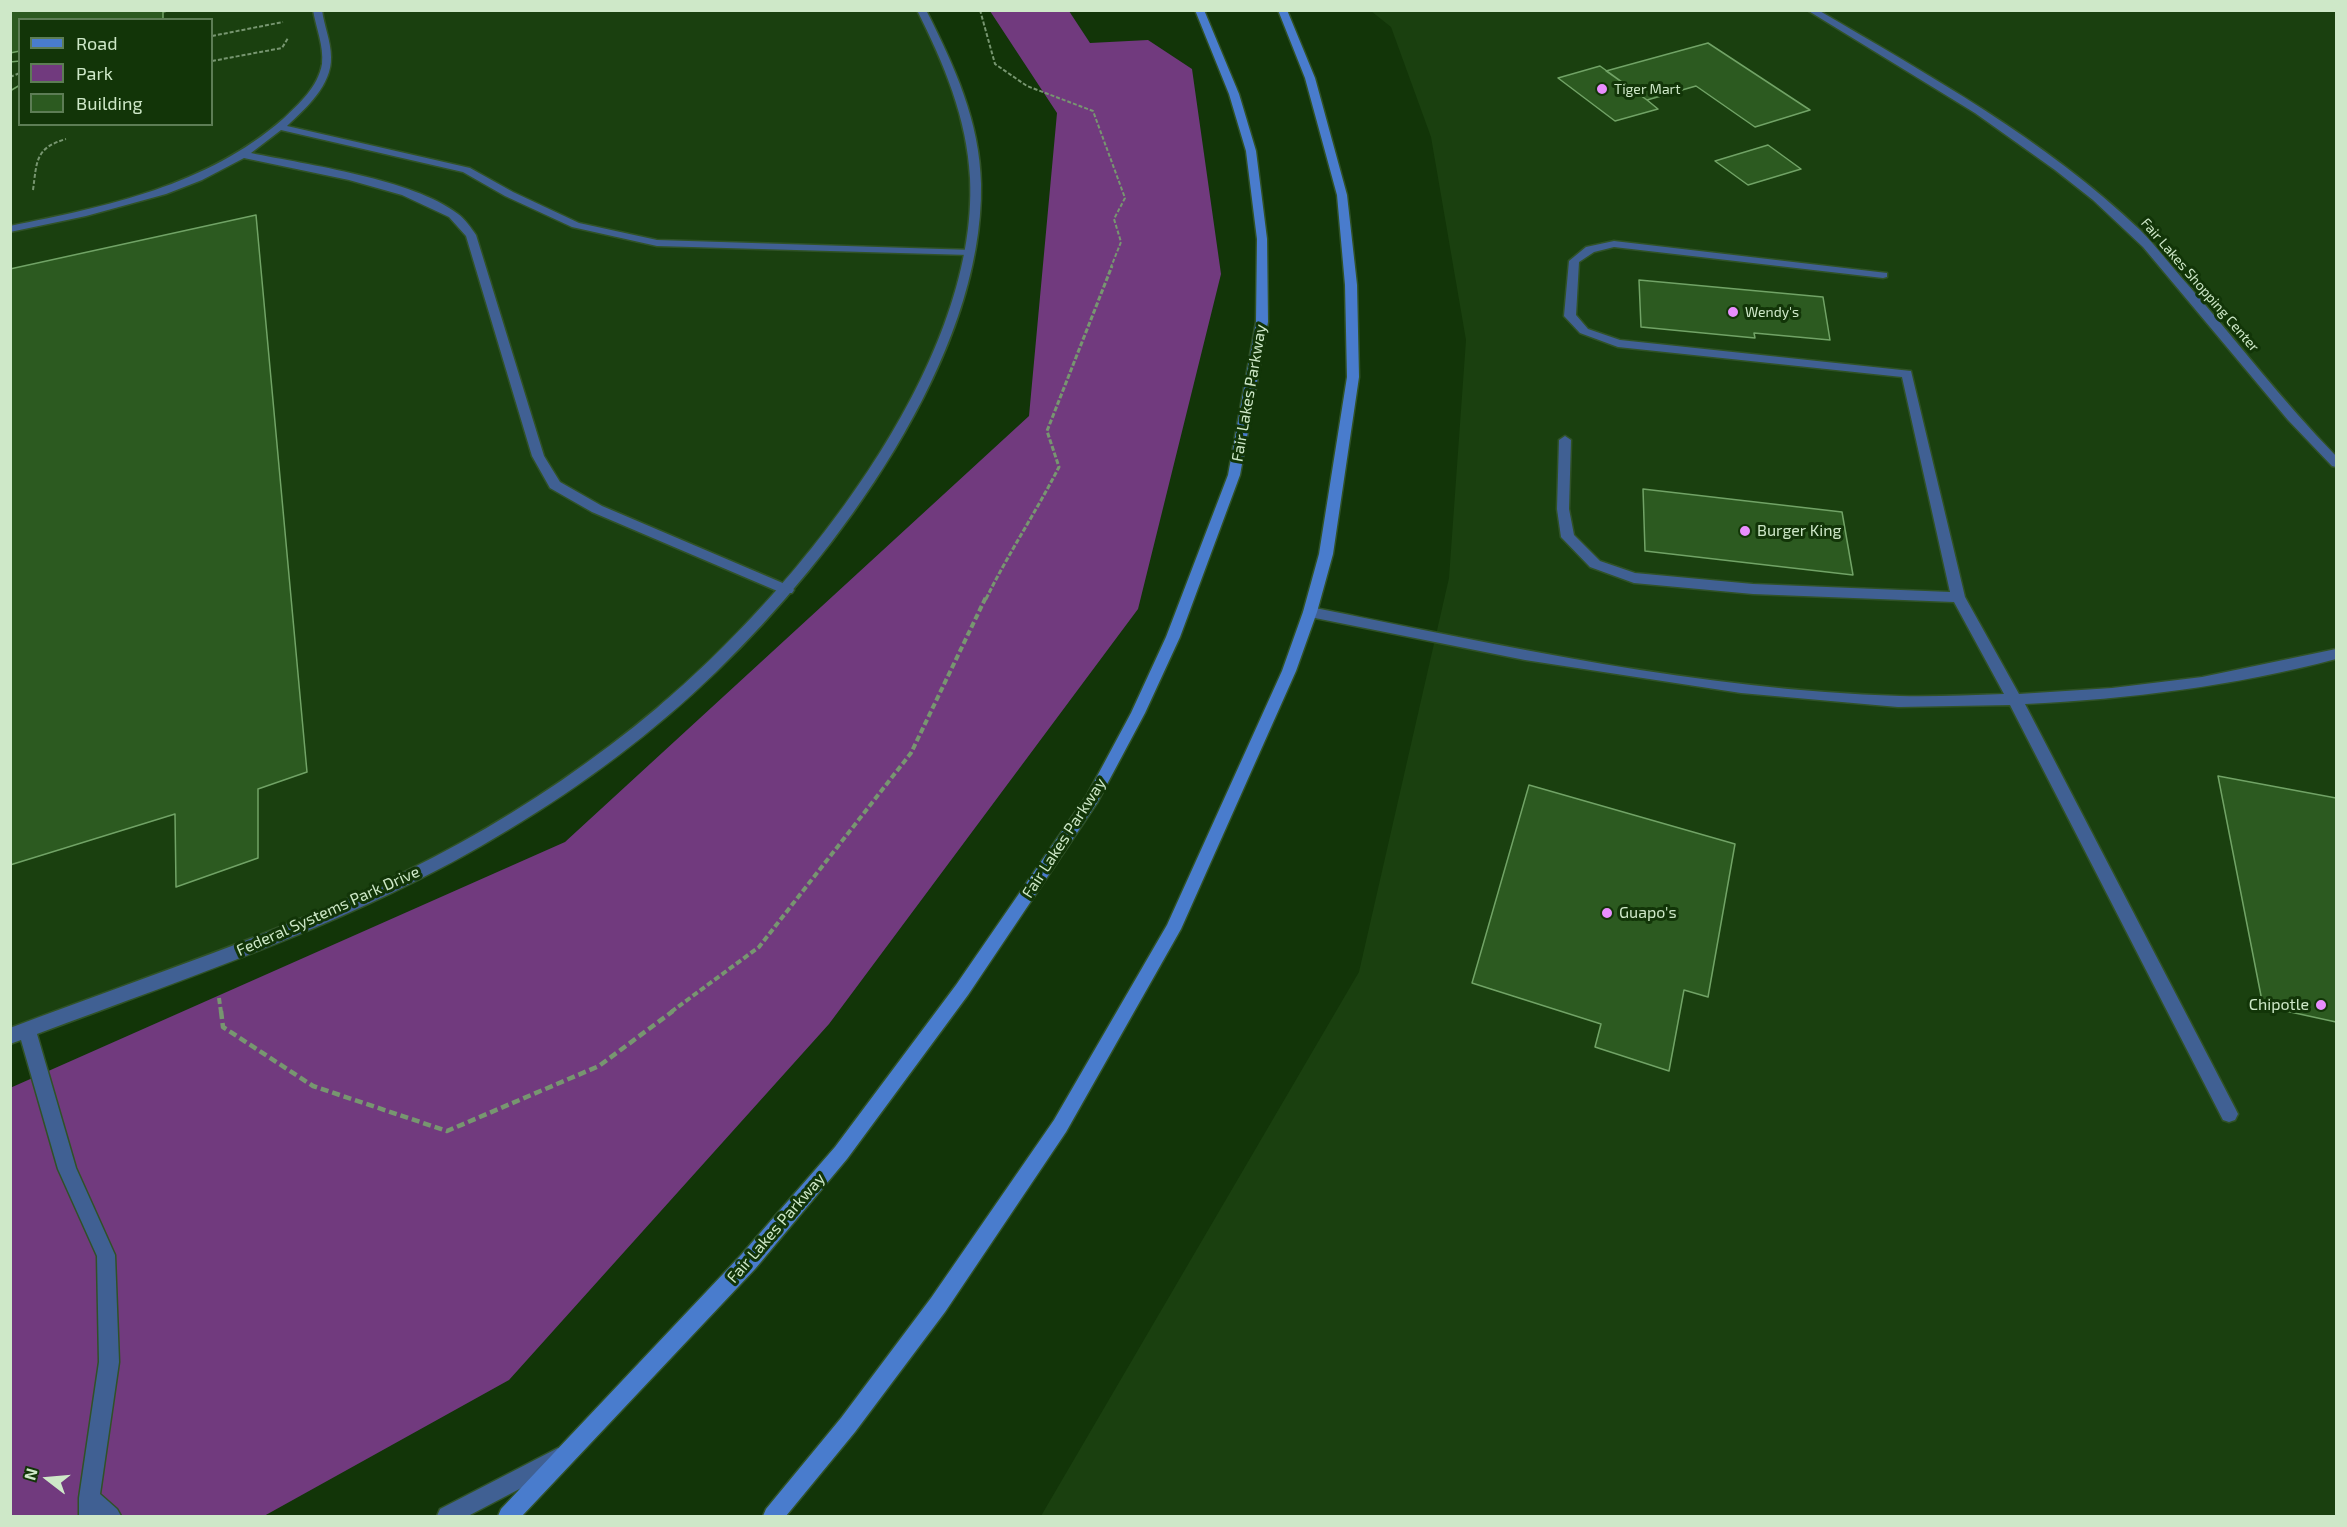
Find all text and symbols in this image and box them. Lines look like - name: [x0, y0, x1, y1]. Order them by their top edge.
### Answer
- legend: [18, 18, 213, 126]
- text: Road: [76, 32, 117, 54]
- text: Park: [76, 62, 113, 84]
- place label: Tiger Mart: [1614, 81, 1681, 97]
- marker: Tiger Mart: [1595, 82, 1609, 96]
- text: Building: [76, 92, 143, 114]
- street label: Fair Lakes Shopping Center: [2137, 215, 2263, 355]
- place label: Wendy's: [1745, 304, 1799, 320]
- marker: Wendy's: [1726, 305, 1740, 319]
- street label: Fair Lakes Parkway: [1227, 323, 1271, 463]
- place label: Burger King: [1757, 521, 1841, 541]
- marker: Burger King: [1738, 524, 1752, 538]
- street label: Fair Lakes Parkway: [1018, 774, 1110, 902]
- street label: Federal Systems Park Drive: [233, 862, 423, 960]
- place label: Guapo's: [1619, 903, 1677, 923]
- marker: Guapo's: [1600, 906, 1614, 920]
- place label: Chipotle: [2249, 995, 2309, 1015]
- marker: Chipotle: [2314, 998, 2328, 1012]
- street label: Fair Lakes Parkway: [723, 1169, 829, 1287]
- north arrow: [18, 1449, 78, 1509]
- text: N: [19, 1466, 41, 1482]

